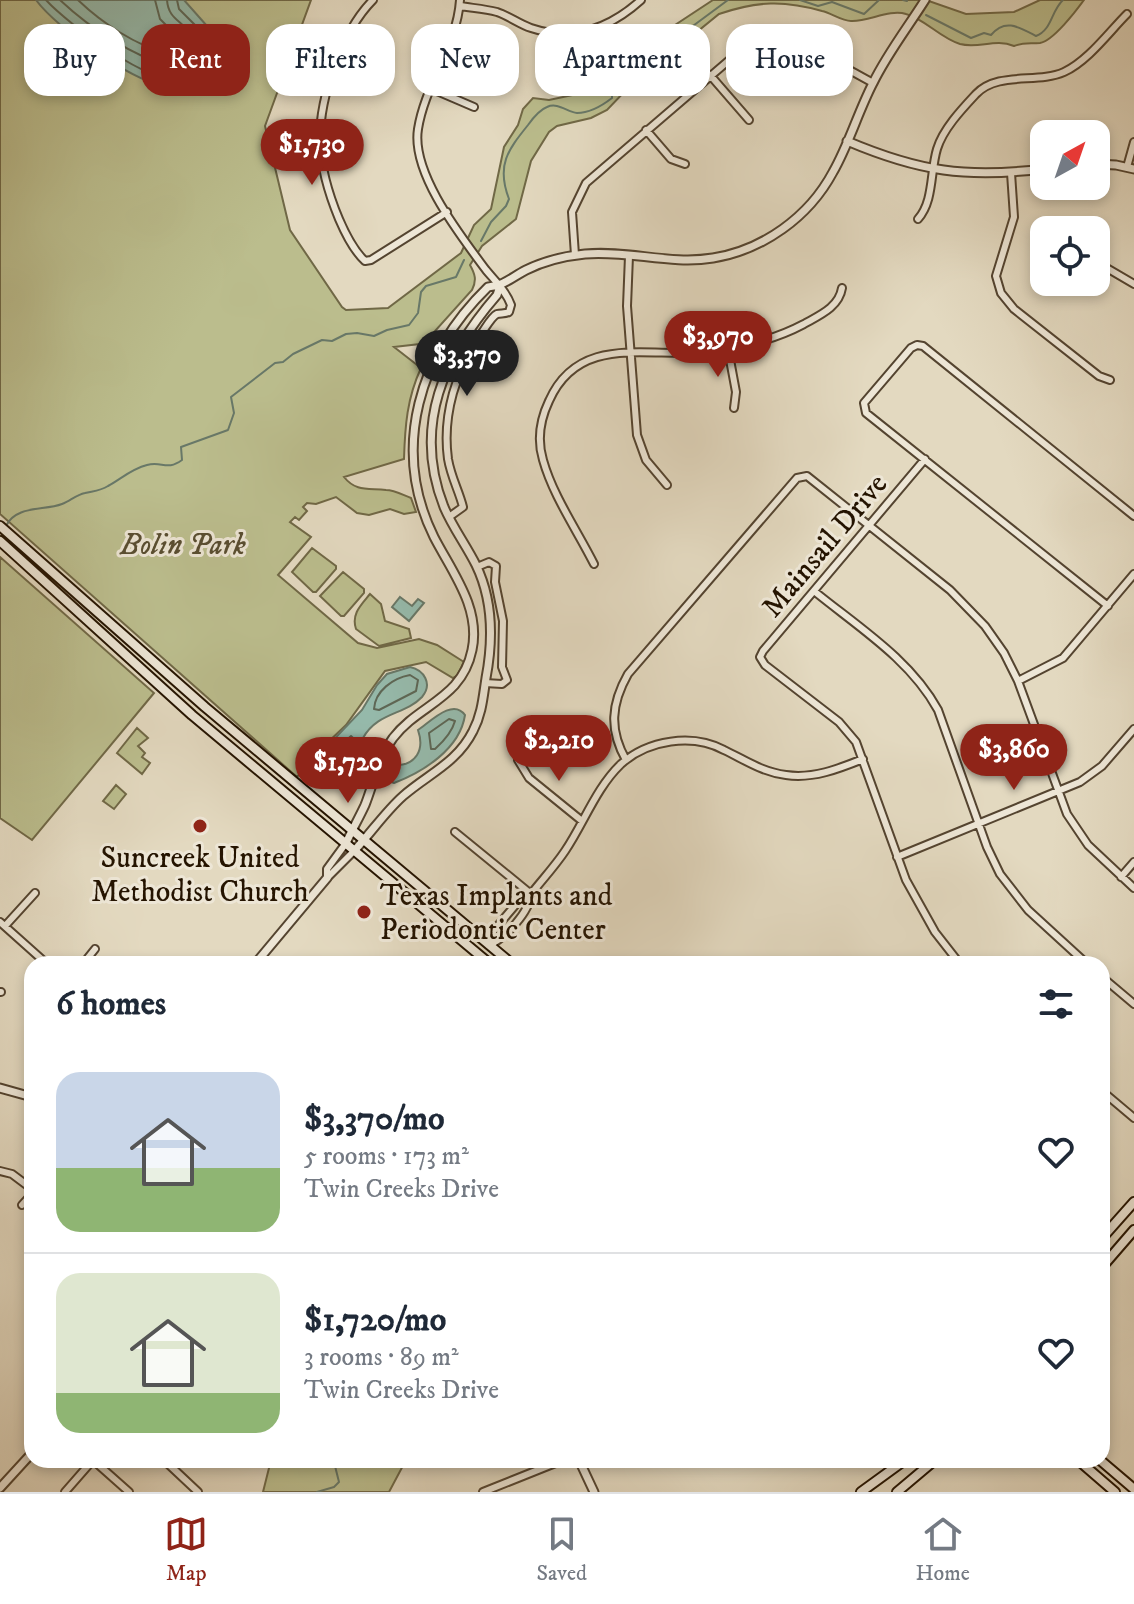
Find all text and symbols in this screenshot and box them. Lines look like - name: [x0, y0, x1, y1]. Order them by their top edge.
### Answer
- chip: Buy: [24, 24, 125, 96]
- chip: Rent: [141, 24, 250, 96]
- chip: Filters: [266, 24, 395, 96]
- chip: New: [411, 24, 519, 96]
- chip: Apartment: [535, 24, 710, 96]
- chip: House: [726, 24, 853, 96]
- pin: $1,730: [247, 119, 377, 187]
- north arrow: [1030, 120, 1110, 200]
- map controls: [1030, 120, 1110, 296]
- text: $1,730: [279, 128, 345, 161]
- button: locate: [1030, 216, 1110, 296]
- pin: $3,970: [653, 311, 783, 379]
- text: $3,970: [682, 320, 754, 353]
- pin: $3,370: [402, 330, 532, 398]
- text: $3,370: [433, 339, 501, 372]
- street label: Mainsail Drive: [754, 467, 896, 625]
- park label: Bolin Park: [119, 527, 246, 564]
- pin: $2,210: [494, 715, 624, 783]
- text: $2,210: [524, 724, 594, 757]
- pin: $3,860: [949, 724, 1079, 792]
- text: $3,860: [978, 733, 1050, 766]
- pin: $1,720: [283, 737, 413, 805]
- text: $1,720: [313, 746, 383, 779]
- marker: Suncreek United Methodist Church: [191, 817, 209, 835]
- place label: Suncreek United Methodist Church: [91, 840, 309, 911]
- place label: Texas Implants and Periodontic Center: [380, 878, 613, 949]
- marker: Texas Implants and Periodontic Center: [355, 903, 373, 921]
- icon: filters: [1034, 982, 1078, 1026]
- text: 6 homes: [56, 983, 166, 1025]
- text: $3,370/mo: [304, 1098, 445, 1140]
- icon: home: [120, 1104, 216, 1200]
- icon: heart: [1034, 1130, 1078, 1174]
- text: 5 rooms · 173 m²: [304, 1140, 469, 1173]
- text: Twin Creeks Drive: [304, 1173, 499, 1206]
- text: $1,720/mo: [304, 1299, 446, 1341]
- icon: home: [120, 1305, 216, 1401]
- icon: heart: [1034, 1331, 1078, 1375]
- text: 3 rooms · 89 m²: [304, 1341, 459, 1374]
- text: Twin Creeks Drive: [304, 1374, 499, 1407]
- tab: Map: [164, 1512, 208, 1587]
- tab: Saved: [537, 1512, 587, 1587]
- tab: Home: [915, 1512, 970, 1587]

